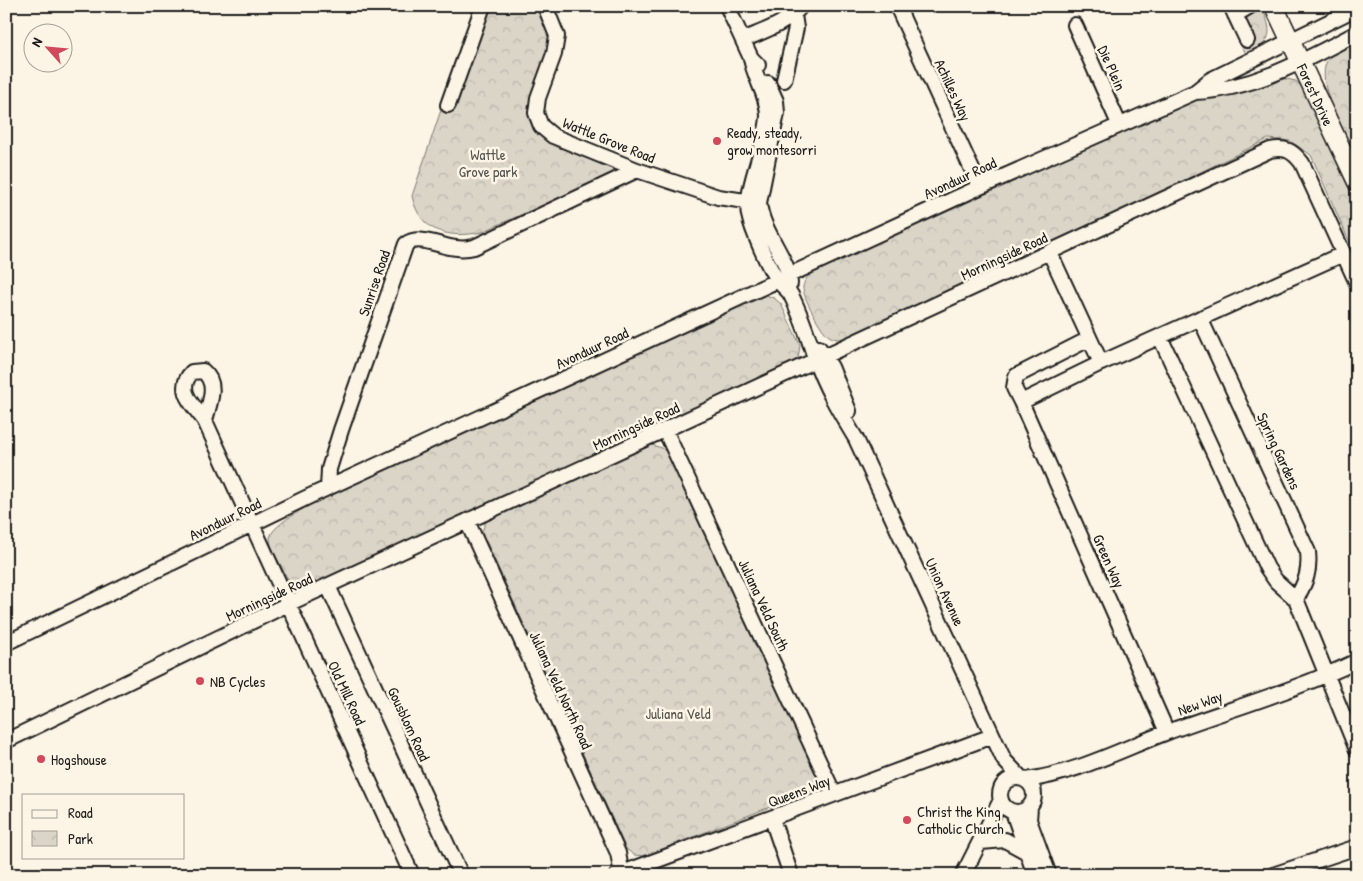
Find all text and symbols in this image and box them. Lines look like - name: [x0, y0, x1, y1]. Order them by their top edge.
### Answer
- north arrow: [22, 22, 72, 72]
- text: N: [26, 34, 46, 50]
- street label: Die Plein: [1093, 42, 1131, 94]
- street label: Achilles Way: [930, 56, 976, 124]
- street label: Forest Drive: [1292, 59, 1339, 129]
- street label: Wattle Grove Road: [560, 112, 658, 168]
- place label: Ready, steady, grow montesorri: [727, 122, 817, 160]
- marker: Ready, steady, grow montesorri: [711, 135, 723, 147]
- park label: Wattle Grove park: [459, 144, 517, 182]
- street label: Avonduur Road: [920, 152, 1000, 204]
- street label: Morningside Road: [957, 227, 1051, 285]
- street label: Sunrise Road: [353, 247, 395, 319]
- street label: Avonduur Road: [552, 322, 632, 374]
- street label: Morningside Road: [589, 397, 683, 455]
- street label: Spring Gardens: [1252, 409, 1306, 493]
- street label: Avonduur Road: [185, 492, 265, 545]
- street label: Green Way: [1088, 531, 1130, 591]
- street label: Union Avenue: [920, 555, 970, 629]
- street label: Juliana Veld South: [734, 556, 794, 654]
- street label: Morningside Road: [222, 568, 316, 626]
- street label: Juliana Veld North Road: [524, 628, 598, 753]
- street label: Old Mill Road: [323, 658, 371, 729]
- place label: NB Cycles: [210, 671, 265, 692]
- marker: NB Cycles: [194, 675, 206, 687]
- street label: Gousblom Road: [383, 684, 435, 765]
- street label: New Way: [1175, 685, 1225, 721]
- park label: Juliana Veld: [645, 703, 711, 724]
- place label: Hogshouse: [51, 749, 107, 770]
- marker: Hogshouse: [35, 753, 47, 765]
- street label: Queens Way: [765, 770, 833, 812]
- legend: [22, 794, 185, 858]
- place label: Christ the King Catholic Church: [917, 801, 1004, 839]
- text: Road: [68, 802, 93, 823]
- marker: Christ the King Catholic Church: [901, 814, 913, 826]
- text: Park: [68, 828, 93, 849]

